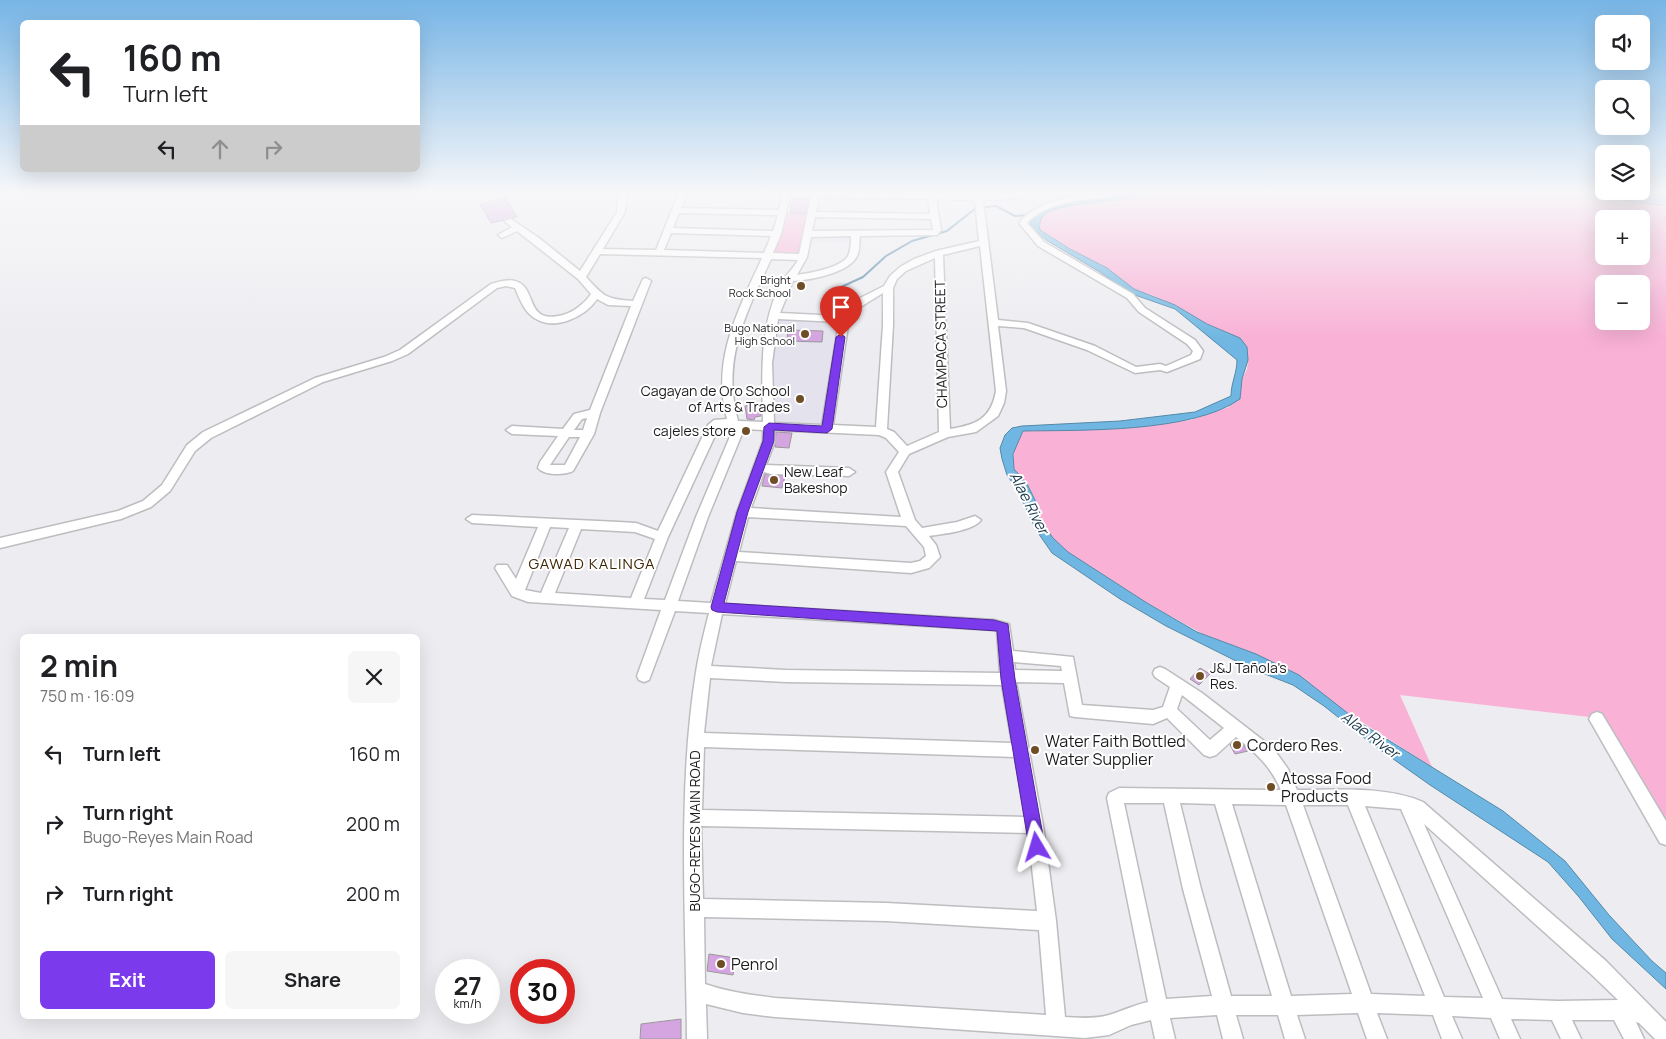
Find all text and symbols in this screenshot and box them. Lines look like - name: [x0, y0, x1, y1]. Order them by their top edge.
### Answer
- map controls: [1595, 15, 1650, 330]
- button: sound: [1595, 15, 1650, 70]
- text: 160 m: [123, 34, 222, 82]
- icon: left: [40, 40, 105, 105]
- text: Turn left: [123, 79, 208, 109]
- button: search: [1595, 80, 1650, 135]
- icon: left: [153, 135, 181, 163]
- icon: ahead: [206, 135, 234, 163]
- icon: right: [259, 135, 287, 163]
- button: layers: [1595, 145, 1650, 200]
- button: +: [1595, 210, 1650, 265]
- place label: Bright Rock School: [729, 272, 791, 300]
- button: −: [1595, 275, 1650, 330]
- street label: CHAMPACA STREET: [930, 279, 951, 408]
- marker: Bright Rock School: [795, 280, 807, 292]
- pin: [820, 286, 862, 337]
- icon: arrive: [827, 293, 855, 321]
- place label: Bugo National High School: [724, 320, 795, 348]
- marker: Bugo National High School: [799, 328, 811, 340]
- place label: Cagayan de Oro School of Arts & Trades: [641, 381, 790, 416]
- marker: Cagayan de Oro School of Arts & Trades: [794, 393, 806, 405]
- place label: cajeles store: [653, 421, 736, 440]
- marker: cajeles store: [740, 425, 752, 437]
- place label: New Leaf Bakeshop: [784, 462, 848, 497]
- water label: Alae River: [1005, 468, 1055, 540]
- marker: New Leaf Bakeshop: [768, 474, 780, 486]
- district label: GAWAD KALINGA: [529, 553, 655, 574]
- text: 2 min: [40, 645, 118, 686]
- button: close: [348, 651, 400, 703]
- place label: J&J Tañola's Res.: [1210, 658, 1287, 693]
- marker: J&J Tañola's Res.: [1194, 670, 1206, 682]
- text: 750 m · 16:09: [40, 685, 134, 707]
- water label: Alae River: [1337, 706, 1406, 765]
- place label: Water Faith Bottled Water Supplier: [1045, 730, 1186, 770]
- place label: Cordero Res.: [1247, 734, 1343, 756]
- marker: Cordero Res.: [1231, 739, 1243, 751]
- icon: left: [40, 740, 68, 768]
- text: Turn left: [83, 741, 161, 767]
- text: 160 m: [349, 741, 400, 767]
- marker: Water Faith Bottled Water Supplier: [1029, 744, 1041, 756]
- street label: BUGO-REYES MAIN ROAD: [685, 750, 704, 912]
- place label: Atossa Food Products: [1281, 767, 1371, 807]
- marker: Atossa Food Products: [1265, 781, 1277, 793]
- text: Turn right: [83, 800, 173, 826]
- icon: right: [40, 810, 68, 838]
- text: 200 m: [346, 811, 400, 837]
- position arrow: [1010, 820, 1062, 872]
- text: Bugo-Reyes Main Road: [83, 826, 253, 848]
- icon: right: [40, 880, 68, 908]
- text: Turn right: [83, 881, 173, 907]
- text: 200 m: [346, 881, 400, 907]
- button: Exit: [40, 951, 215, 1009]
- button: Share: [225, 951, 400, 1009]
- place label: Penrol: [731, 953, 778, 975]
- marker: Penrol: [715, 958, 727, 970]
- speed limit sign: 30: [510, 959, 575, 1024]
- text: 27: [453, 968, 482, 1003]
- text: km/h: [454, 995, 481, 1012]

